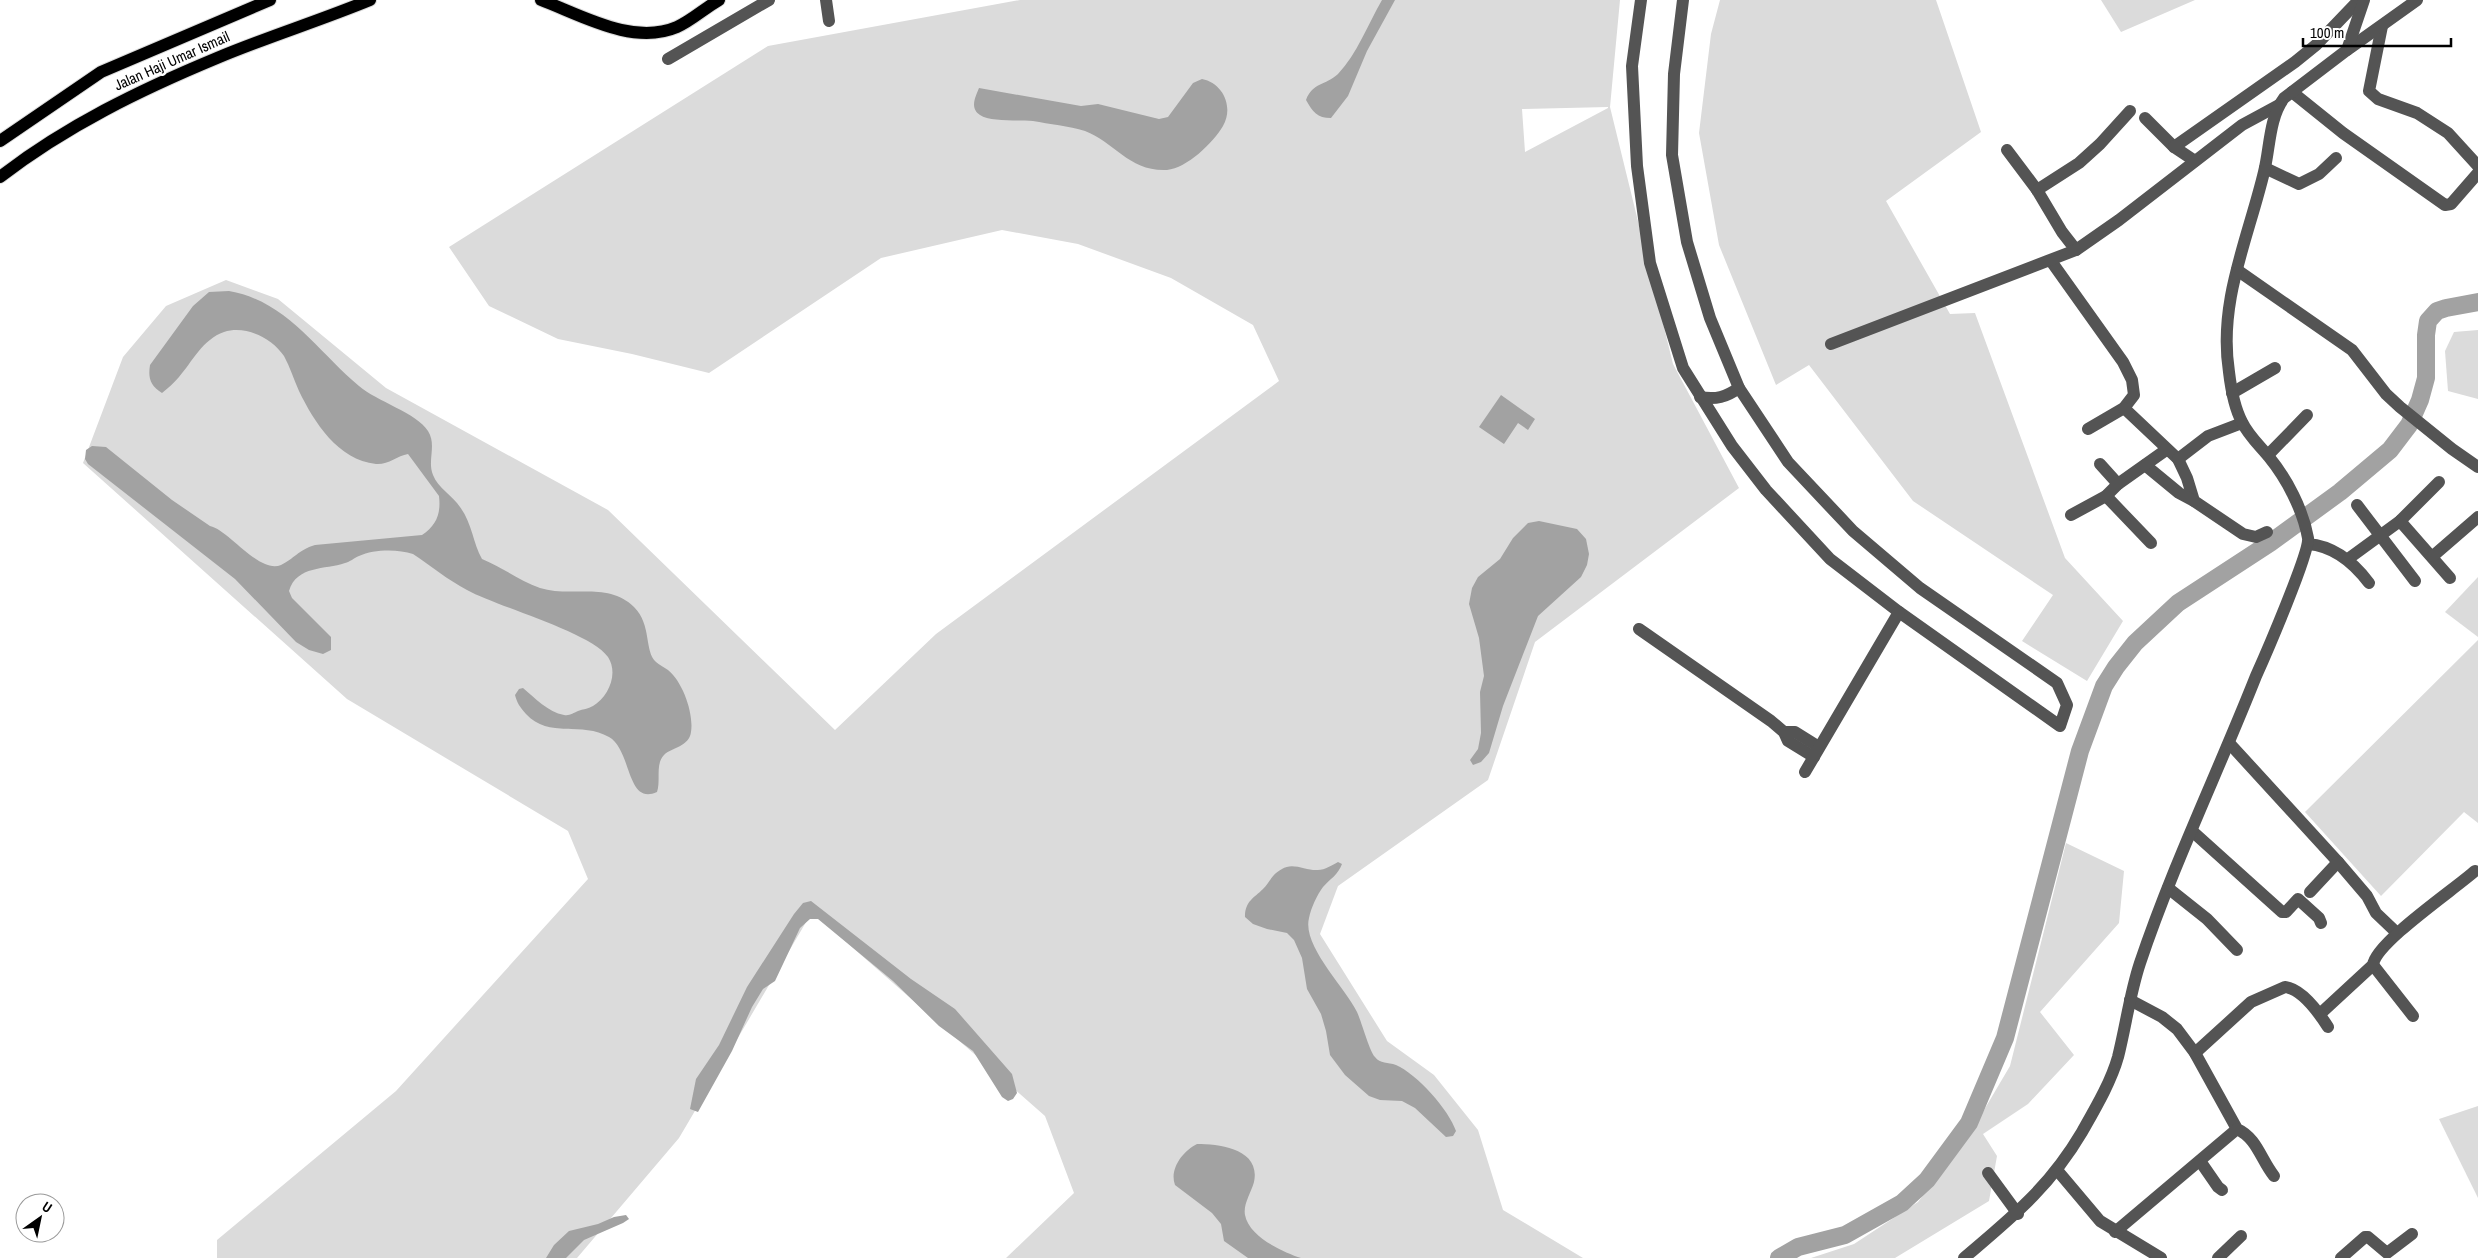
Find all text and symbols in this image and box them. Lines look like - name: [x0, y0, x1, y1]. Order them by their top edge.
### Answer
- scale bar: [2303, 15, 2450, 47]
- text: 100 m: [2310, 22, 2344, 43]
- street label: Jalan Haji Umar Ismail: [111, 26, 233, 95]
- north arrow: [15, 1193, 65, 1243]
- text: U: [39, 1197, 55, 1217]

